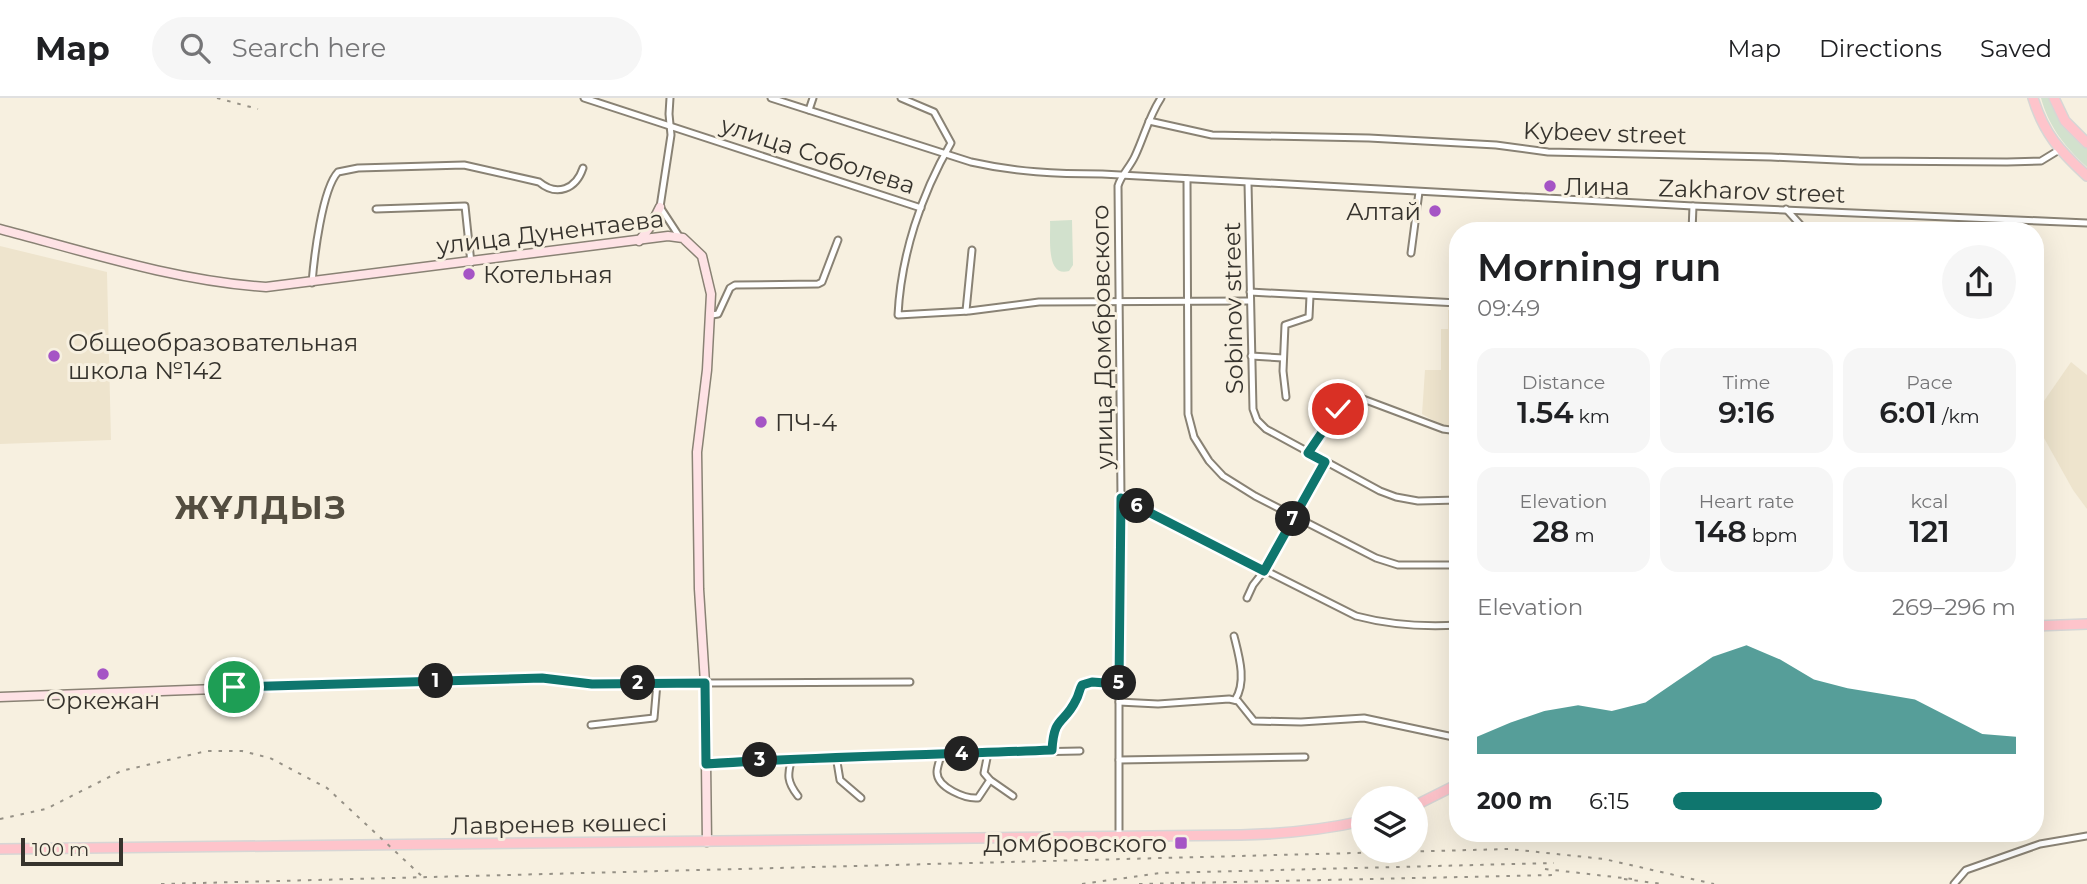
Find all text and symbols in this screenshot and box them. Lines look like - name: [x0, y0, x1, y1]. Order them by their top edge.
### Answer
- search box: [152, 17, 642, 80]
- text: Map: [35, 28, 110, 68]
- icon: search: [176, 29, 214, 67]
- text: Search here: [232, 32, 386, 64]
- text: Map: [1728, 34, 1781, 63]
- text: Directions: [1819, 34, 1942, 63]
- text: Saved: [1980, 34, 2052, 63]
- street label: улица Соболева: [716, 110, 919, 200]
- street label: Kybeev street: [1523, 116, 1688, 150]
- place label: Лина: [1564, 172, 1630, 201]
- street label: Zakharov street: [1658, 173, 1846, 209]
- marker: Лина: [1542, 178, 1558, 194]
- place label: Алтай: [1346, 197, 1421, 226]
- marker: Алтай: [1427, 203, 1443, 219]
- street label: улица Дунентаева: [434, 204, 665, 260]
- street label: улица Домбровского: [1085, 204, 1119, 471]
- street label: Sobinov street: [1217, 221, 1249, 394]
- text: Morning run: [1477, 244, 1721, 291]
- button: share: [1942, 245, 2016, 319]
- place label: Котельная: [483, 260, 613, 289]
- marker: Котельная: [461, 266, 477, 282]
- text: 09:49: [1477, 294, 1540, 322]
- place label: Общеобразовательная школа №142: [68, 328, 358, 385]
- marker: Общеобразовательная школа №142: [46, 348, 62, 364]
- text: Distance: [1522, 371, 1605, 394]
- text: Time: [1723, 371, 1770, 394]
- text: Pace: [1906, 371, 1953, 394]
- pin: [1308, 379, 1368, 439]
- icon: check: [1319, 390, 1357, 428]
- text: 1.54: [1517, 394, 1574, 431]
- text: 9:16: [1718, 394, 1775, 431]
- text: 6:01: [1879, 394, 1937, 431]
- text: km: [1574, 405, 1610, 428]
- text: /km: [1937, 405, 1980, 428]
- place label: ПЧ-4: [775, 408, 837, 437]
- marker: ПЧ-4: [753, 414, 769, 430]
- district label: ЖҰЛДЫЗ: [175, 488, 348, 527]
- pin: 6: [1120, 488, 1154, 524]
- text: Elevation: [1520, 490, 1607, 513]
- text: Heart rate: [1699, 490, 1794, 513]
- text: kcal: [1911, 490, 1948, 513]
- text: 6: [1130, 494, 1143, 517]
- pin: 7: [1276, 502, 1310, 536]
- text: 7: [1287, 507, 1298, 530]
- text: 28: [1532, 513, 1569, 550]
- text: 148: [1695, 513, 1747, 550]
- text: 121: [1909, 513, 1950, 550]
- text: m: [1569, 524, 1595, 547]
- text: bpm: [1747, 524, 1798, 547]
- text: Elevation: [1477, 593, 1583, 621]
- text: 269–296 m: [1892, 593, 2016, 621]
- pin: [204, 657, 264, 717]
- pin: 1: [418, 664, 453, 698]
- marker: Оркежан: [95, 666, 111, 682]
- pin: 2: [620, 666, 656, 700]
- pin: 5: [1102, 666, 1136, 700]
- icon: arrive: [215, 668, 253, 706]
- text: 1: [432, 669, 439, 692]
- text: 2: [632, 671, 643, 694]
- text: 5: [1113, 671, 1124, 694]
- place label: Оркежан: [46, 686, 160, 715]
- pin: 4: [944, 736, 979, 772]
- pin: 3: [742, 742, 778, 778]
- text: 4: [955, 742, 968, 765]
- text: 3: [754, 748, 765, 771]
- map controls: [1351, 786, 1428, 863]
- button: layers: [1351, 786, 1428, 863]
- text: 200 m: [1477, 787, 1552, 815]
- text: 6:15: [1589, 787, 1629, 815]
- street label: Лавренев көшесі: [450, 808, 668, 840]
- place label: Домбровского: [984, 829, 1167, 858]
- scale bar: [21, 835, 122, 867]
- marker: Домбровского: [1173, 835, 1189, 851]
- text: 100 m: [32, 838, 89, 861]

